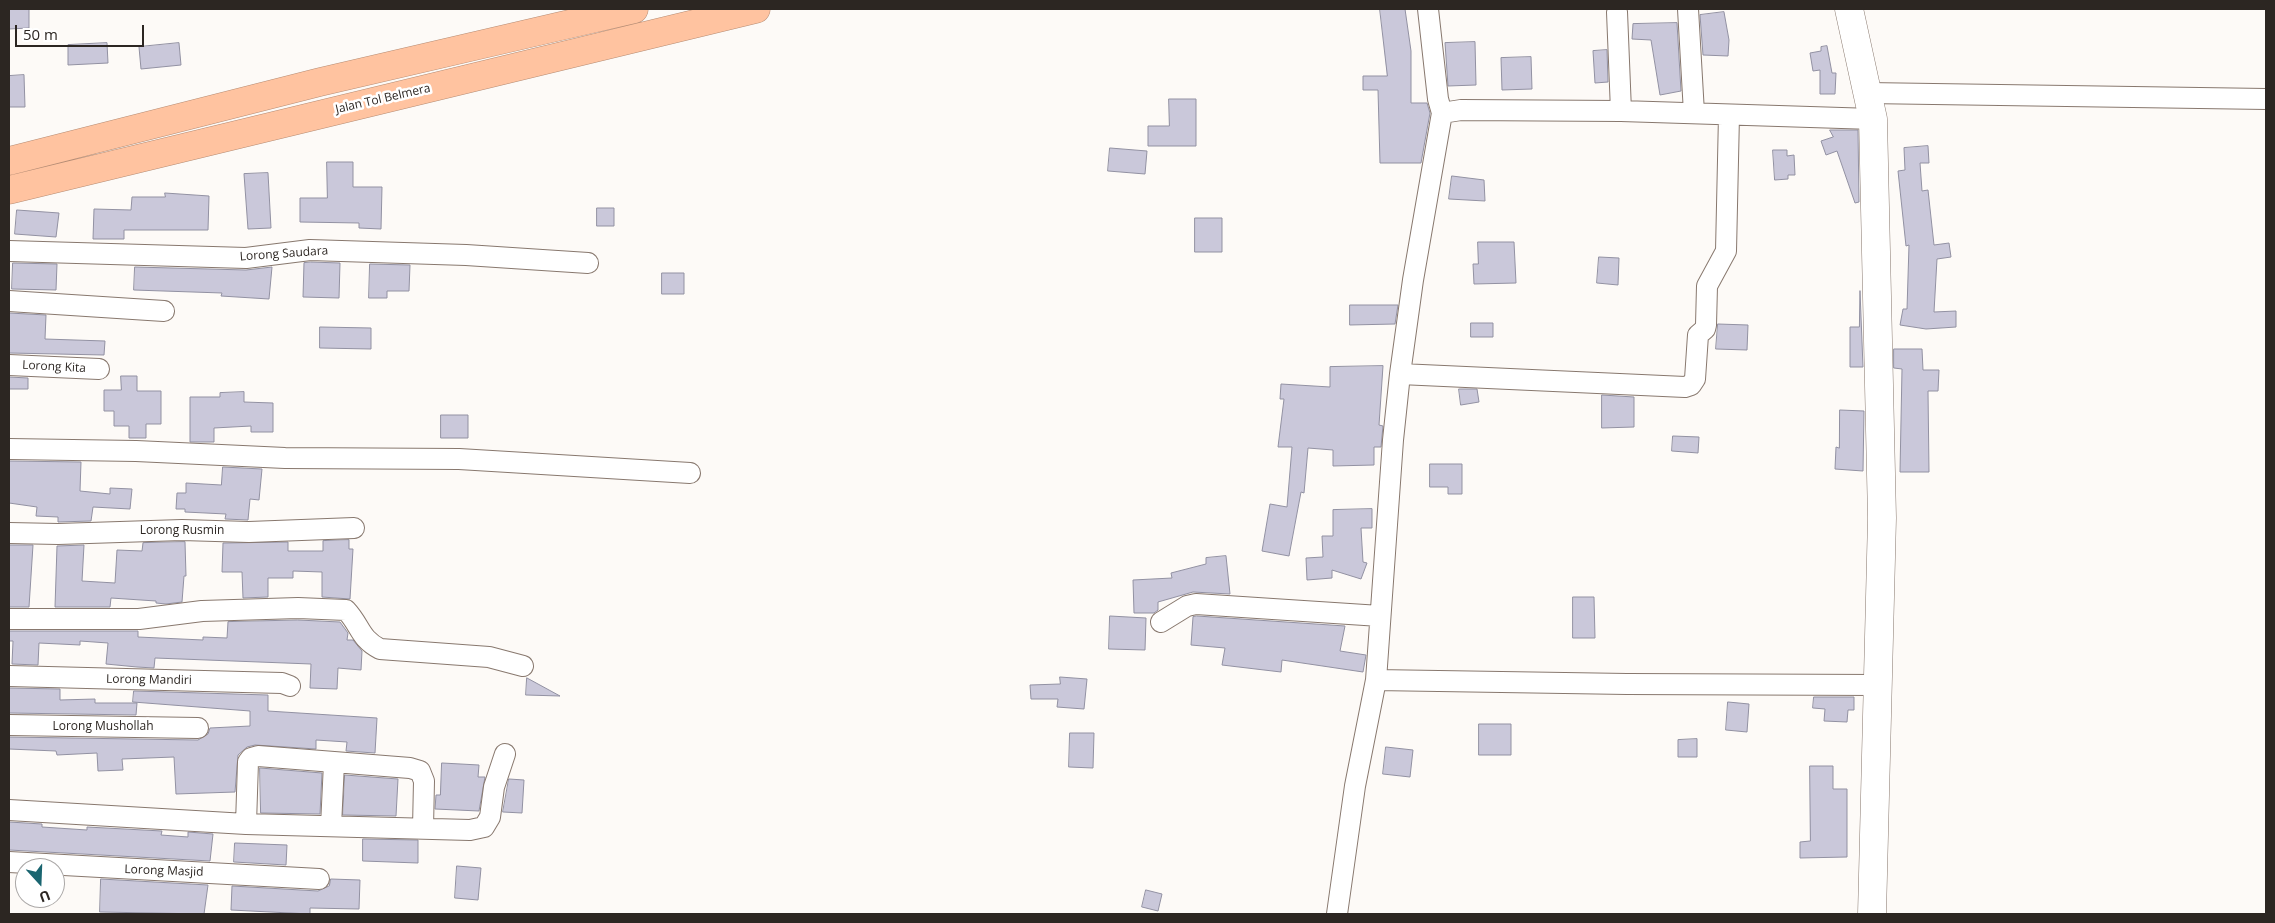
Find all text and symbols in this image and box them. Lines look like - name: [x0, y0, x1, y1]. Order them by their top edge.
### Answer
- scale bar: [18, 15, 146, 47]
- text: 50 m: [23, 24, 58, 44]
- street label: Jalan Tol Belmera: [334, 81, 432, 117]
- street label: Lorong Saudara: [239, 244, 329, 264]
- street label: Lorong Kita: [22, 358, 86, 376]
- street label: Lorong Rusmin: [140, 524, 224, 538]
- street label: Lorong Mandiri: [106, 672, 192, 688]
- street label: Lorong Mushollah: [52, 720, 154, 734]
- north arrow: [15, 858, 65, 908]
- street label: Lorong Masjid: [124, 862, 204, 880]
- text: U: [37, 886, 53, 907]

